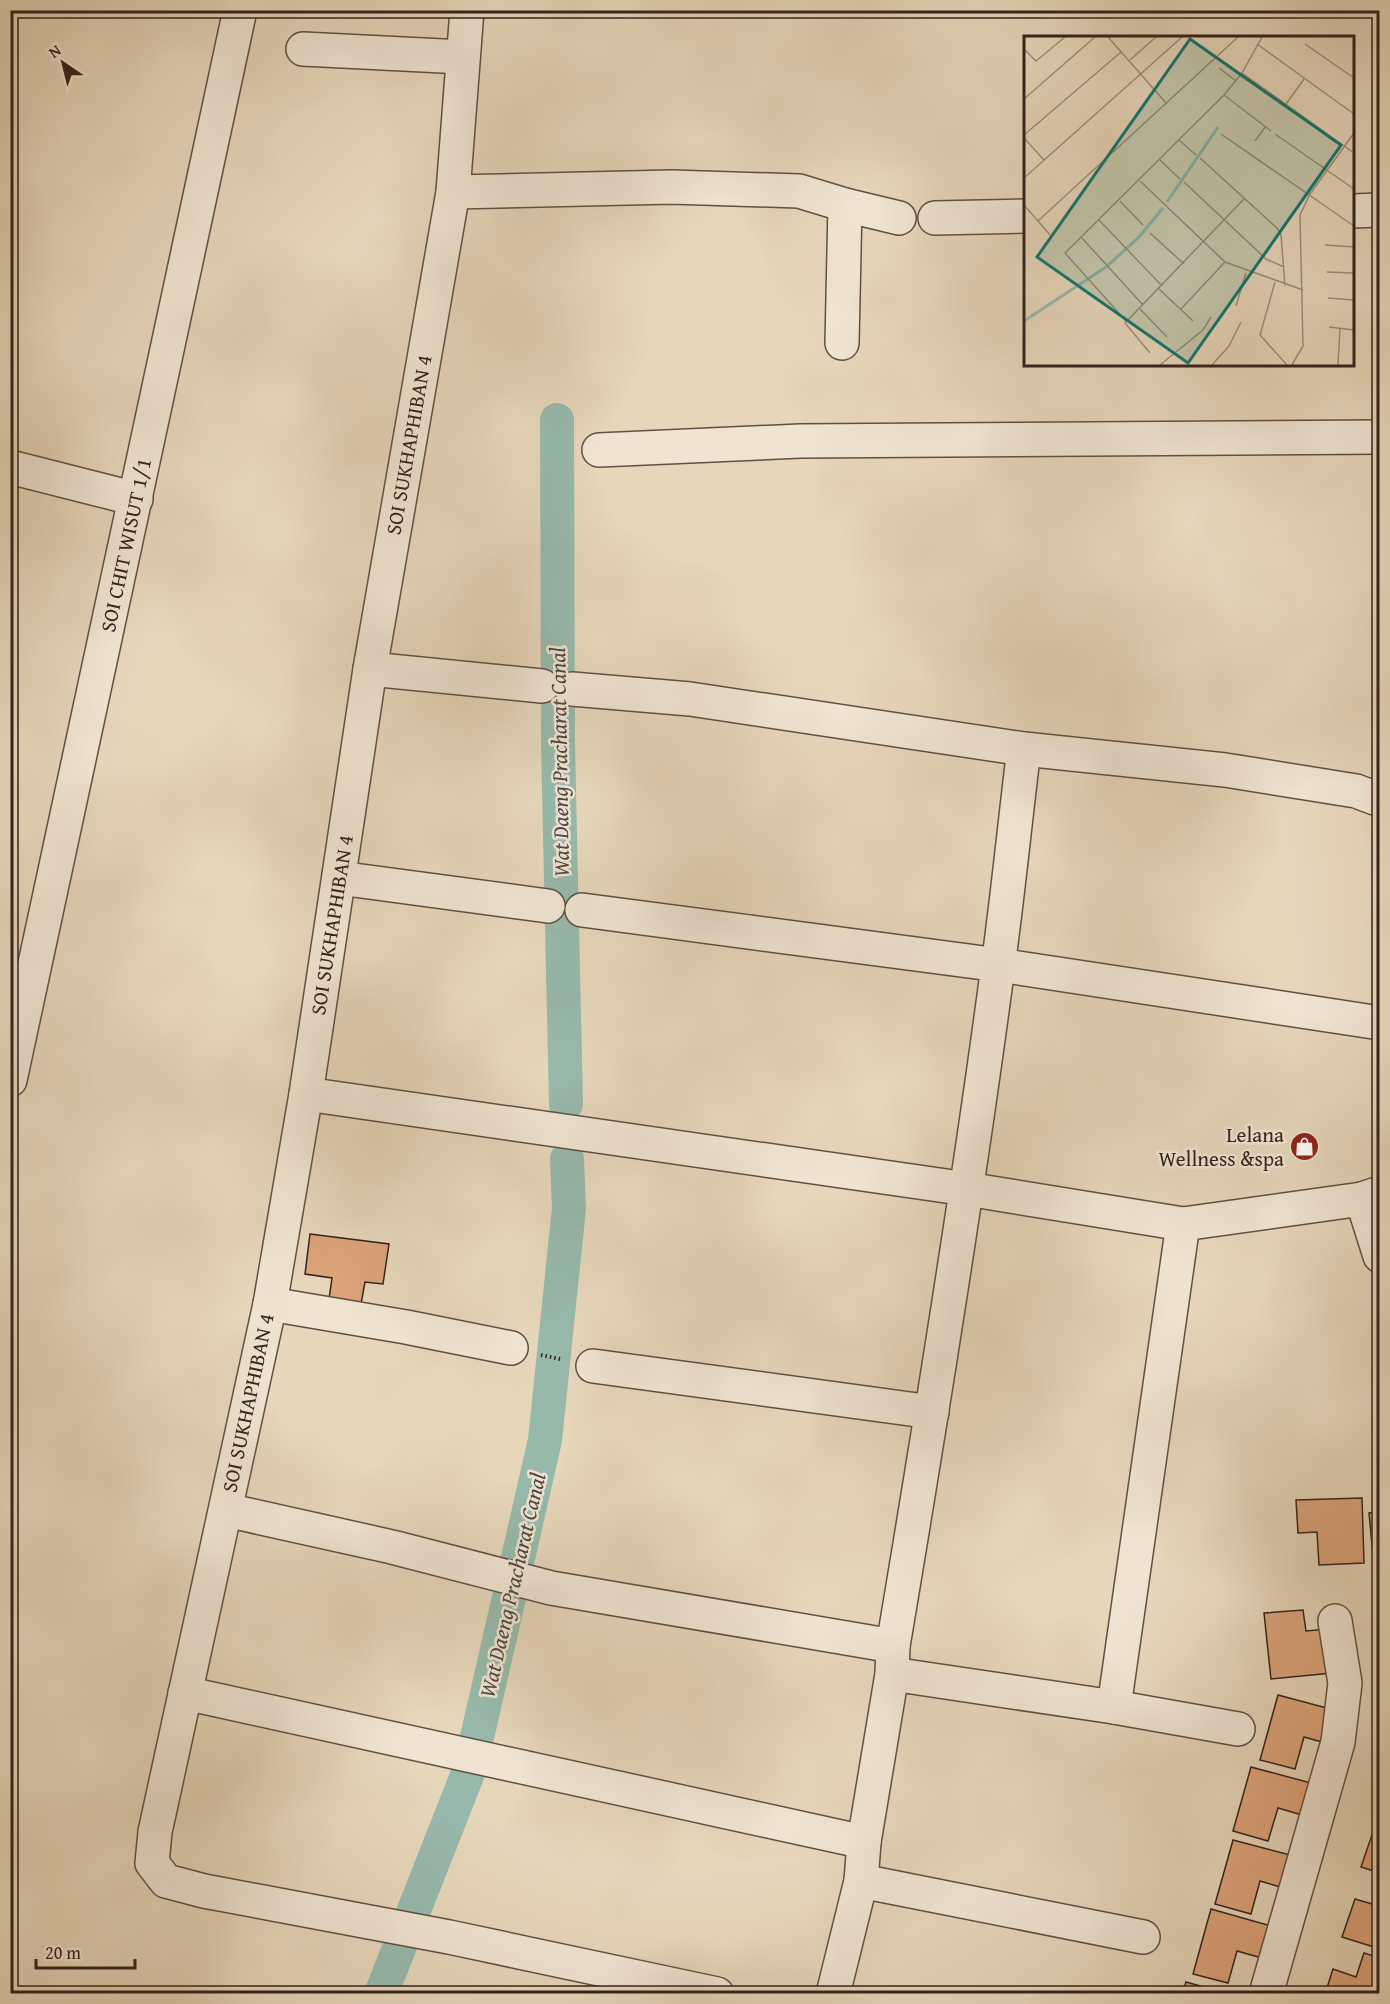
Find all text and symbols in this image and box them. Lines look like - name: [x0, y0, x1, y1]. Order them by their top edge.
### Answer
- north arrow: [33, 33, 93, 93]
- inset map: [1024, 36, 1354, 366]
- text: N: [43, 38, 66, 64]
- street label: SOI SUKHAPHIBAN 4: [377, 353, 440, 537]
- street label: SOI CHIT WISUT 1/1: [92, 455, 159, 635]
- water label: Wat Daeng Pracharat Canal: [541, 647, 577, 877]
- street label: SOI SUKHAPHIBAN 4: [302, 833, 361, 1017]
- place label: Lelana Wellness &spa: [1159, 1119, 1284, 1174]
- shop icon: Lelana Wellness &spa: [1289, 1131, 1321, 1163]
- street label: SOI SUKHAPHIBAN 4: [213, 1311, 282, 1495]
- water label: Wat Daeng Pracharat Canal: [471, 1470, 553, 1700]
- scale bar: [36, 1932, 135, 1970]
- text: 20 m: [45, 1939, 81, 1966]

